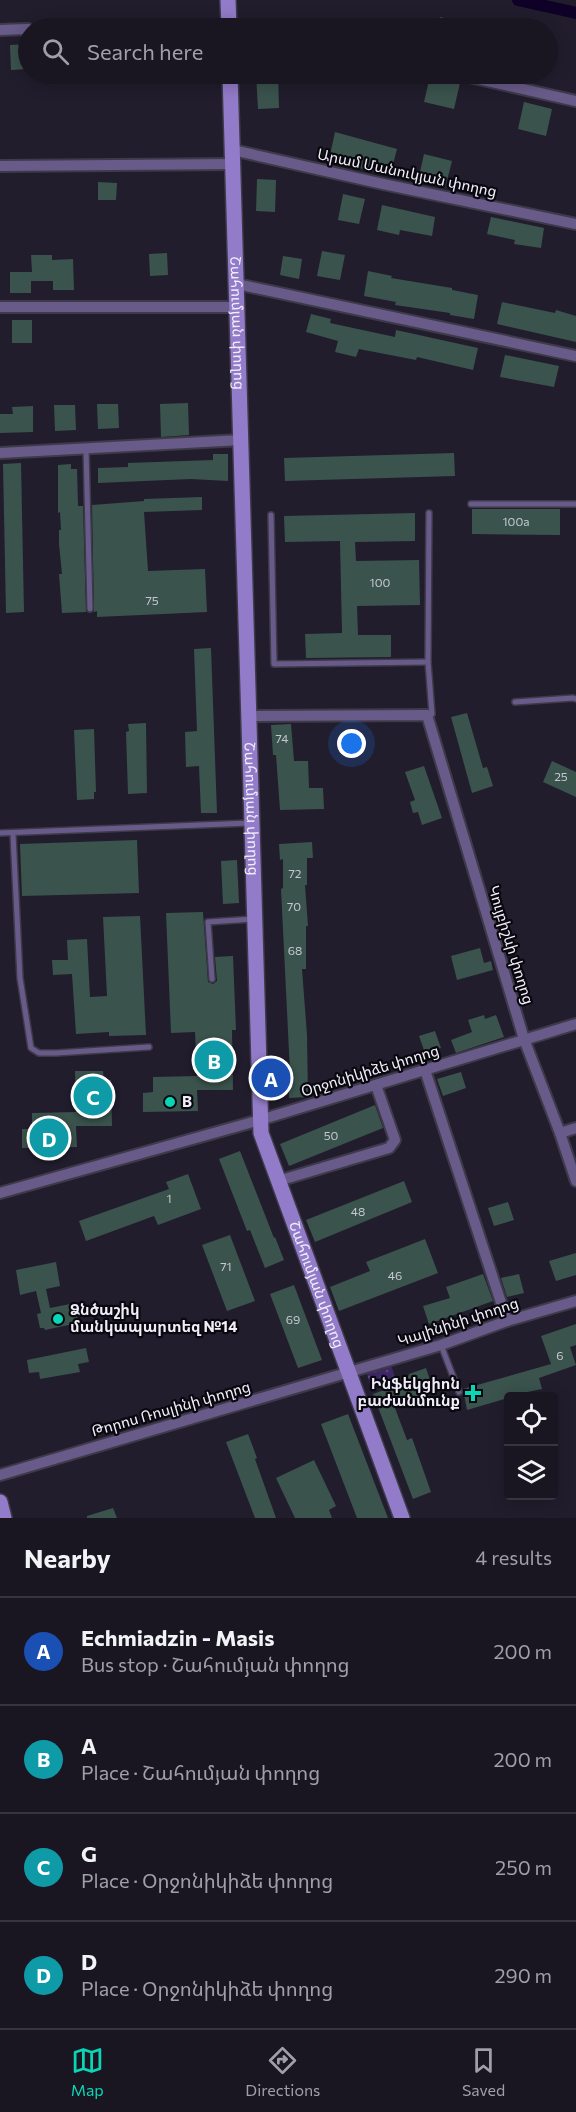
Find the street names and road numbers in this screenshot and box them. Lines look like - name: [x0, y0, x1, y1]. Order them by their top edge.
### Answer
- street label: Արամ Մանուկյան փողոց: [316, 144, 499, 201]
- street label: Շահումյան փողոց: [227, 256, 249, 390]
- street label: Շահումյան փողոց: [242, 741, 263, 876]
- street label: Կույբիշևի փողոց: [484, 883, 539, 1006]
- street label: Օրջոնիկիձե փողոց: [298, 1040, 441, 1101]
- street label: Շահումյան փողոց: [286, 1218, 349, 1351]
- street label: Կալինինի փողոց: [395, 1293, 521, 1350]
- street label: Թորոս Ռոսլինի փողոց: [89, 1377, 253, 1440]

